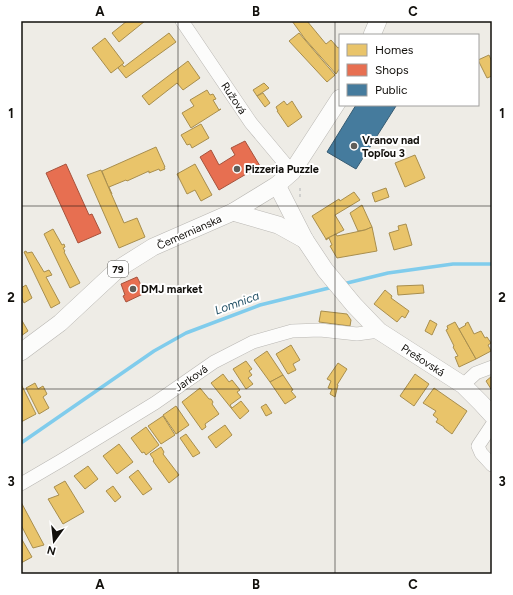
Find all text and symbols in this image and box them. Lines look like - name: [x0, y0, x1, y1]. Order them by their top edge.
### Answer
- text: A: [95, 4, 105, 19]
- text: B: [252, 4, 260, 19]
- text: C: [408, 4, 418, 19]
- legend: [339, 34, 479, 106]
- text: Homes: [375, 43, 414, 57]
- text: Shops: [375, 63, 409, 77]
- street label: Ružová: [218, 80, 249, 117]
- text: Public: [375, 83, 408, 97]
- text: 1: [8, 106, 14, 121]
- text: 1: [499, 106, 505, 121]
- place label: Vranov nad Topľou 3: [362, 134, 420, 160]
- marker: Vranov nad Topľou 3: [349, 141, 359, 151]
- place label: Pizzeria Puzzle: [245, 163, 319, 176]
- marker: Pizzeria Puzzle: [232, 164, 242, 174]
- street label: Čemernianska: [154, 211, 224, 253]
- road number: 79: [108, 261, 128, 277]
- place label: DMJ market: [141, 283, 203, 296]
- marker: DMJ market: [128, 284, 138, 294]
- water label: Lomnica: [213, 288, 261, 318]
- text: 2: [7, 290, 15, 305]
- text: 2: [498, 290, 506, 305]
- street label: Prešovská: [399, 342, 447, 379]
- street label: Jarková: [172, 362, 210, 395]
- text: 3: [7, 474, 15, 489]
- text: 3: [498, 474, 506, 489]
- north arrow: [34, 521, 74, 561]
- text: N: [46, 543, 57, 558]
- text: A: [95, 577, 105, 592]
- text: B: [252, 577, 260, 592]
- text: C: [408, 577, 418, 592]

